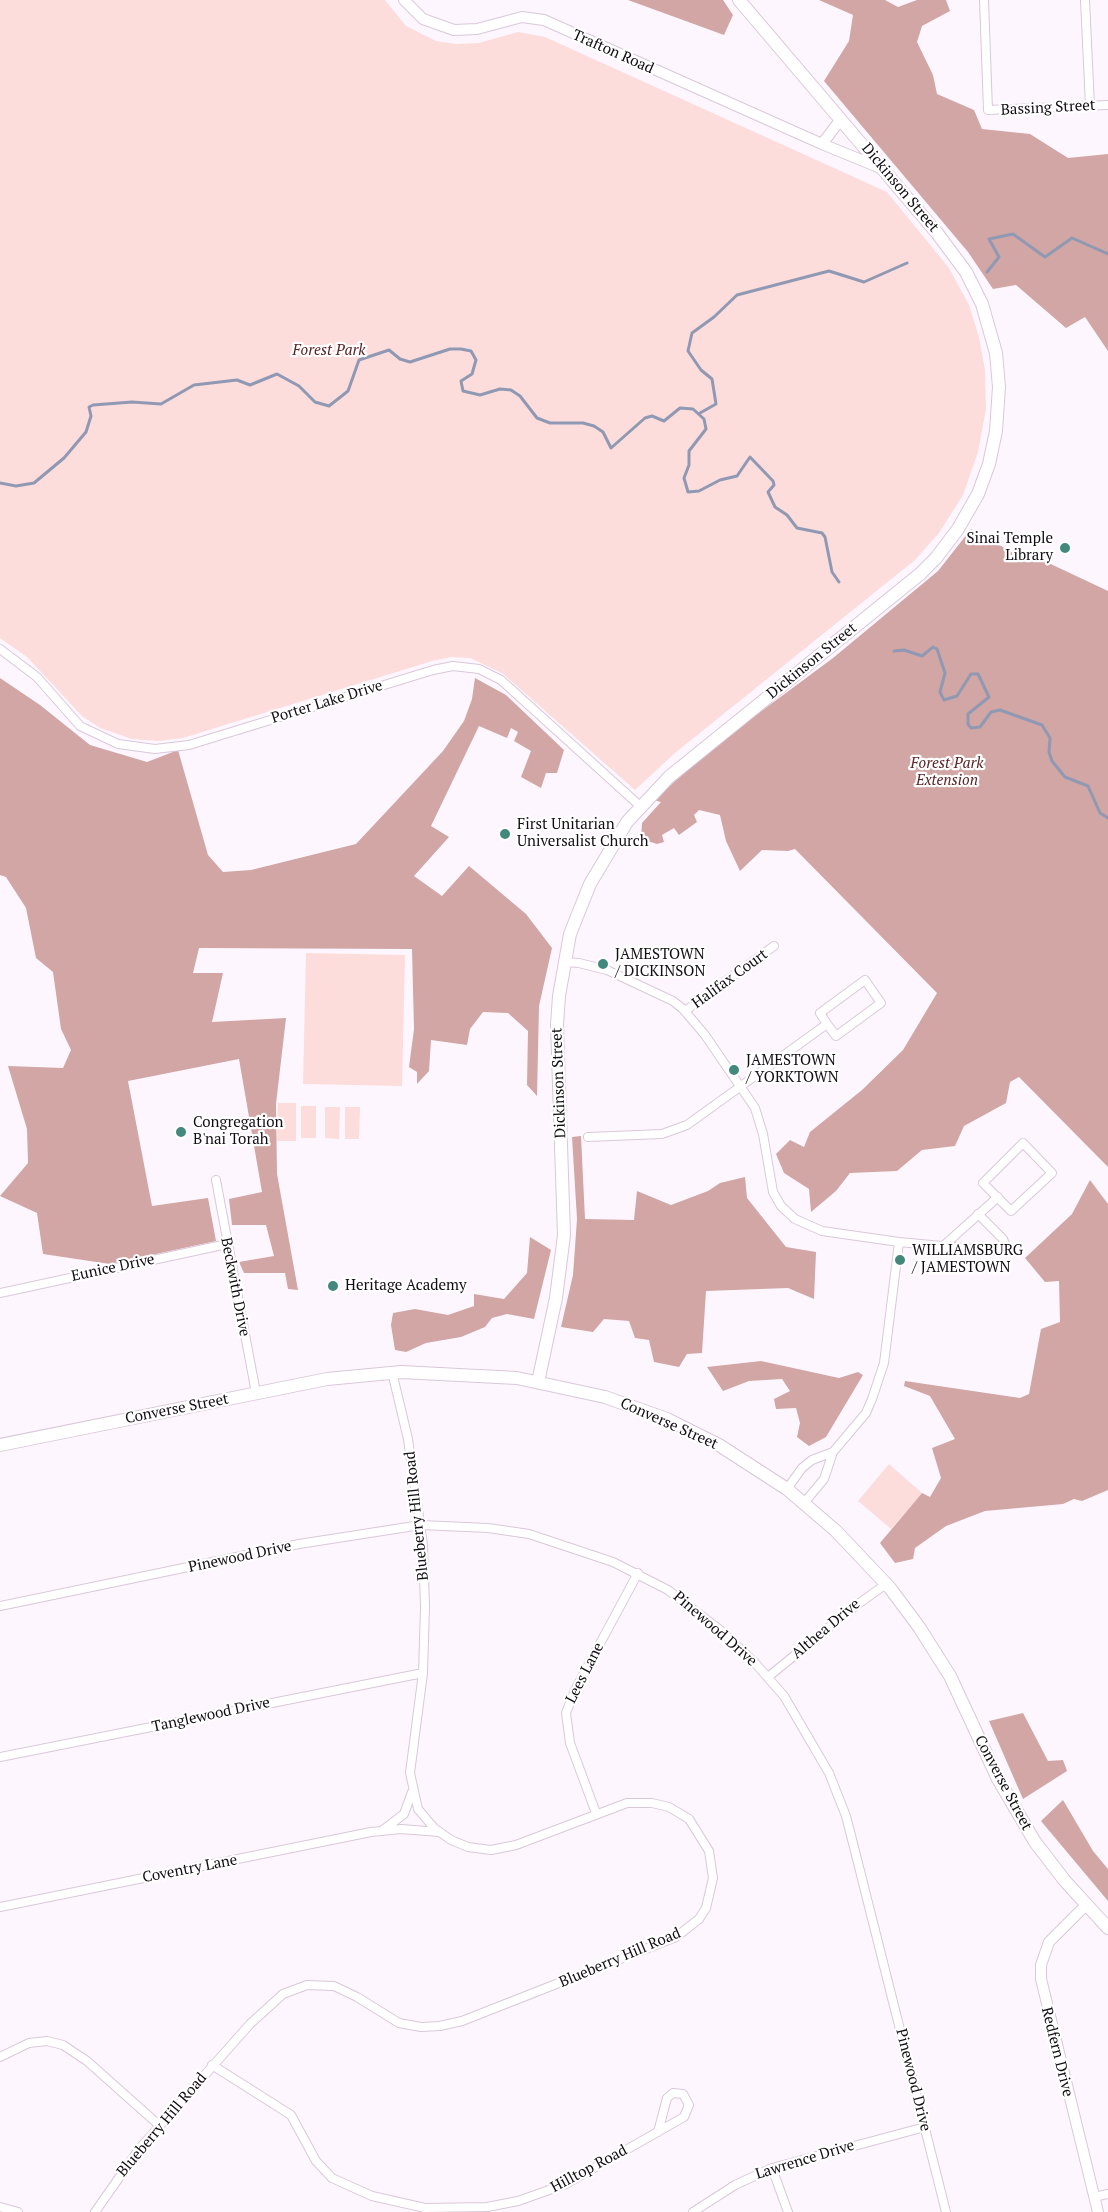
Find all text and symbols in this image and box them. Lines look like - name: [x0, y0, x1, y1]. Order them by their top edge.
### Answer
- street label: Trafton Road: [570, 26, 656, 78]
- street label: Bassing Street: [1000, 97, 1096, 119]
- street label: Dickinson Street: [858, 140, 942, 236]
- park label: Forest Park: [293, 342, 365, 360]
- place label: Sinai Temple Library: [966, 530, 1053, 565]
- marker: Sinai Temple Library: [1058, 541, 1072, 555]
- street label: Dickinson Street: [763, 619, 861, 703]
- street label: Porter Lake Drive: [269, 677, 385, 727]
- park label: Forest Park Extension: [911, 755, 983, 790]
- place label: First Unitarian Universalist Church: [517, 816, 649, 851]
- marker: First Unitarian Universalist Church: [498, 827, 512, 841]
- place label: JAMESTOWN / DICKINSON: [615, 946, 705, 981]
- street label: Halifax Court: [689, 946, 771, 1012]
- marker: JAMESTOWN / DICKINSON: [596, 957, 610, 971]
- street label: Dickinson Street: [548, 1027, 570, 1139]
- place label: JAMESTOWN / YORKTOWN: [746, 1052, 839, 1087]
- marker: JAMESTOWN / YORKTOWN: [727, 1063, 741, 1077]
- place label: Congregation B'nai Torah: [193, 1114, 283, 1149]
- marker: Congregation B'nai Torah: [174, 1125, 188, 1139]
- street label: Beckwith Drive: [217, 1236, 253, 1338]
- place label: WILLIAMSBURG / JAMESTOWN: [912, 1242, 1023, 1277]
- street label: Eunice Drive: [70, 1250, 156, 1286]
- marker: WILLIAMSBURG / JAMESTOWN: [893, 1253, 907, 1267]
- place label: Heritage Academy: [345, 1277, 467, 1295]
- marker: Heritage Academy: [326, 1279, 340, 1293]
- street label: Converse Street: [124, 1390, 230, 1428]
- street label: Converse Street: [617, 1394, 721, 1454]
- street label: Blueberry Hill Road: [401, 1450, 433, 1582]
- street label: Pinewood Drive: [187, 1537, 293, 1577]
- street label: Pinewood Drive: [669, 1588, 761, 1670]
- street label: Althea Drive: [788, 1595, 864, 1663]
- street label: Lees Lane: [562, 1640, 608, 1706]
- street label: Tanglewood Drive: [150, 1694, 272, 1736]
- street label: Converse Street: [970, 1732, 1036, 1834]
- street label: Coventry Lane: [141, 1851, 239, 1887]
- street label: Blueberry Hill Road: [557, 1924, 683, 1992]
- street label: Redfern Drive: [1037, 2005, 1077, 2099]
- street label: Pinewood Drive: [892, 2027, 934, 2133]
- street label: Blueberry Hill Road: [113, 2069, 211, 2181]
- street label: Lawrence Drive: [753, 2136, 857, 2184]
- street label: Hilltop Road: [548, 2141, 630, 2197]

